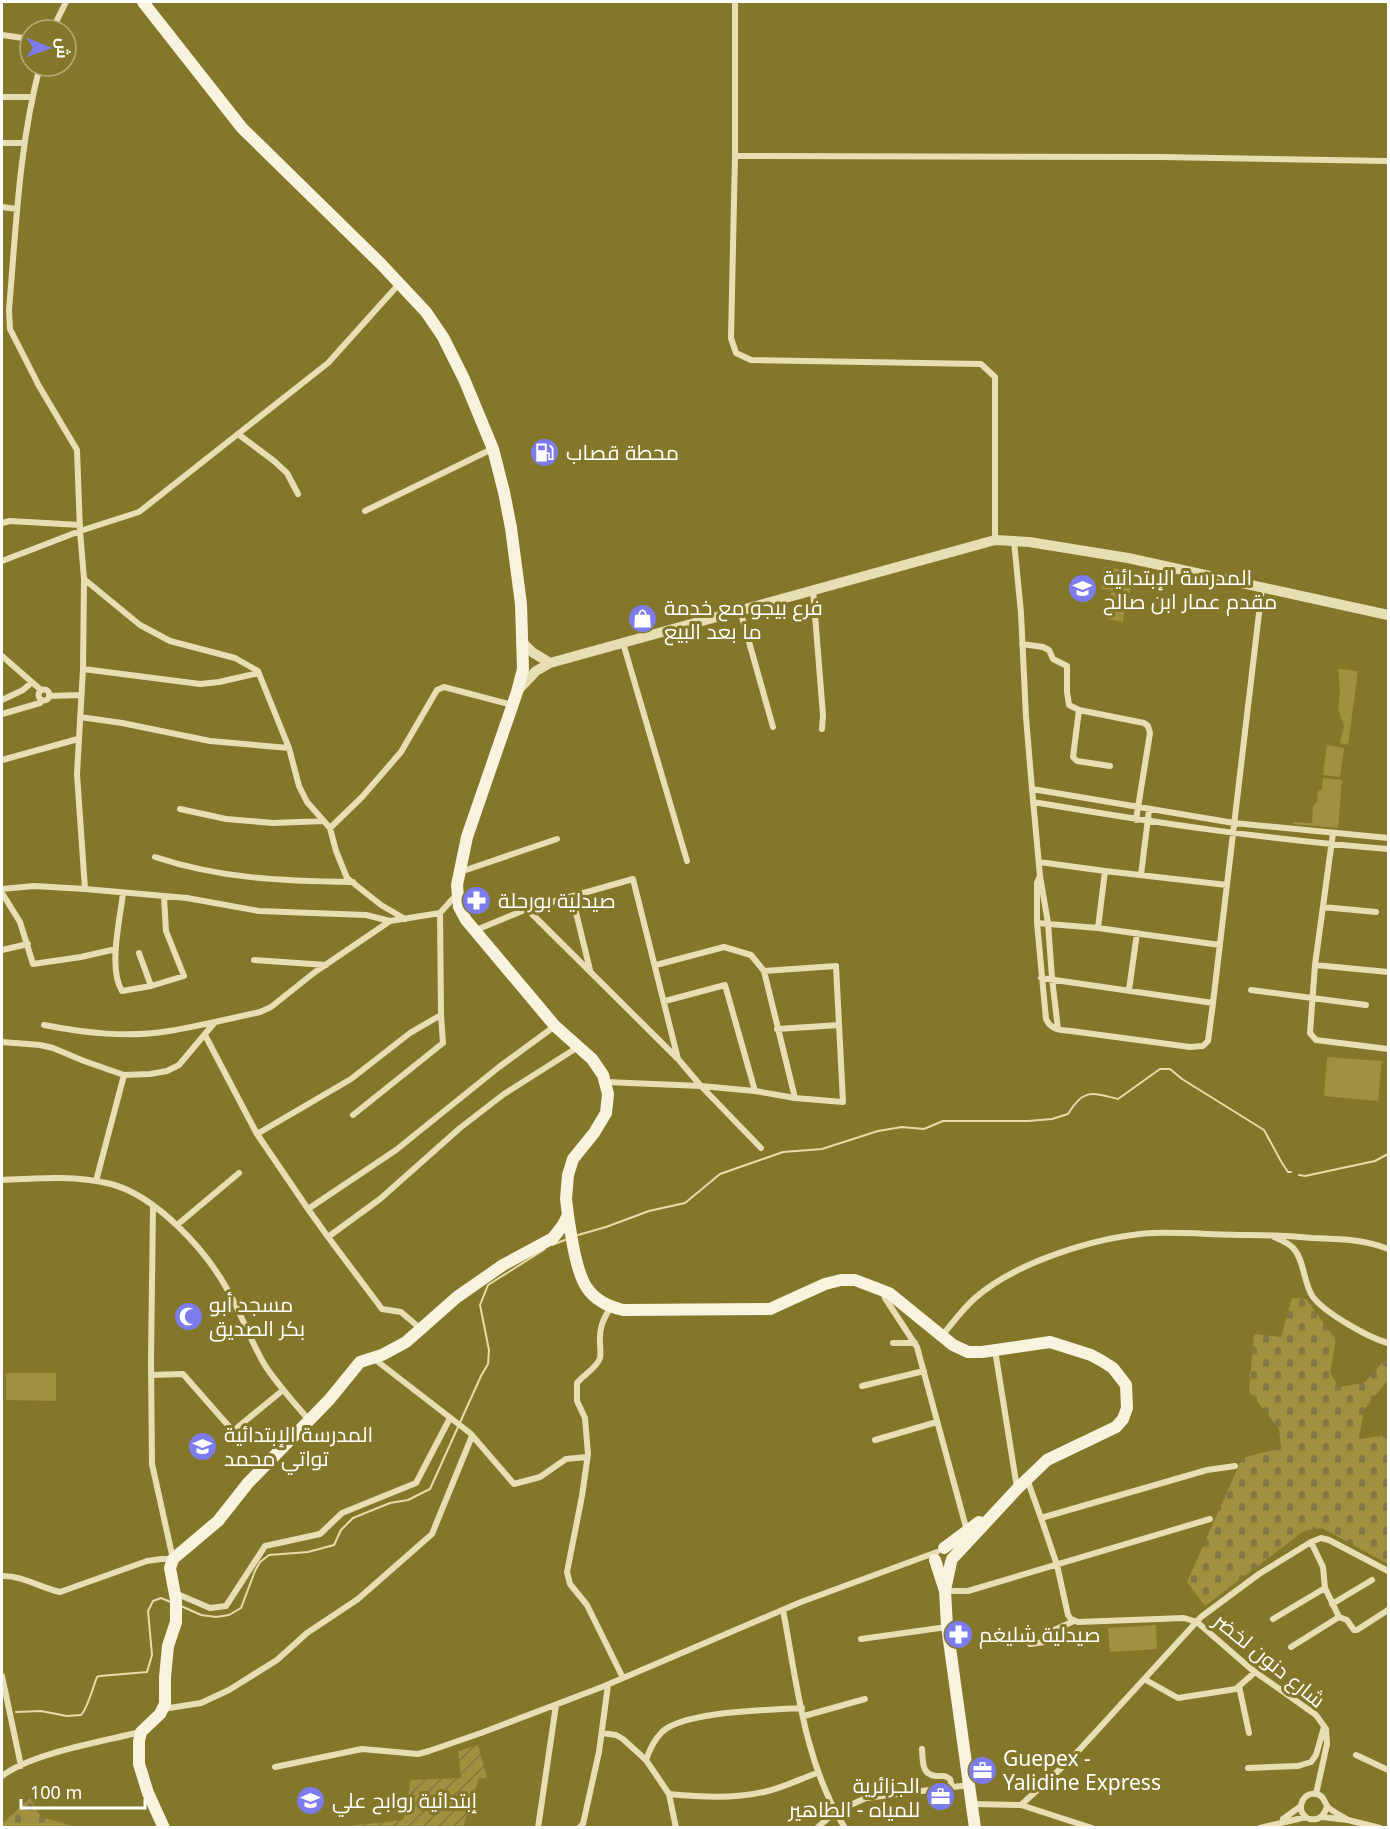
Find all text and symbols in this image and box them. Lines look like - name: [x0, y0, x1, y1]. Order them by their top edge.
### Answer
- north arrow: [18, 18, 78, 78]
- text: ش: [52, 38, 74, 59]
- fuel station icon: محطة قصاب: [529, 436, 561, 468]
- place label: محطة قصاب: [566, 438, 679, 466]
- place label: المدرسة الإبتدائية مقدم عمار ابن صالح: [1103, 563, 1277, 616]
- school or university icon: المدرسة الإبتدائية مقدم عمار ابن صالح: [1066, 573, 1098, 605]
- place label: فرع بيجو مع خدمة ما بعد البيع: [664, 593, 823, 646]
- shop icon: فرع بيجو مع خدمة ما بعد البيع: [627, 603, 659, 635]
- pharmacy icon: صيدلية بورحلة: [461, 884, 493, 916]
- place label: صيدلية بورحلة: [498, 886, 616, 914]
- place label: مسجد أبو بكر الصديق: [209, 1290, 305, 1342]
- mosque icon: مسجد أبو بكر الصديق: [172, 1300, 204, 1332]
- place label: المدرسة الإبتدائية تواتي محمد: [224, 1420, 373, 1475]
- school or university icon: المدرسة الإبتدائية تواتي محمد: [187, 1430, 219, 1462]
- street label: شارع دنون لخضر: [1207, 1606, 1331, 1714]
- pharmacy icon: صيدلية شليغم: [942, 1618, 974, 1650]
- place label: صيدلية شليغم: [979, 1620, 1100, 1649]
- place label: Guepex - Yalidine Express: [1003, 1744, 1161, 1796]
- office icon: Guepex - Yalidine Express: [966, 1754, 998, 1786]
- place label: الجزائرية للمياه - الطاهير: [788, 1771, 920, 1823]
- scale bar: [21, 1772, 146, 1810]
- text: 100 m: [30, 1780, 82, 1804]
- office icon: الجزائرية للمياه - الطاهير: [925, 1781, 957, 1813]
- school or university icon: إبتدائية روابح علي: [295, 1784, 327, 1816]
- place label: إبتدائية روابح علي: [332, 1786, 477, 1817]

